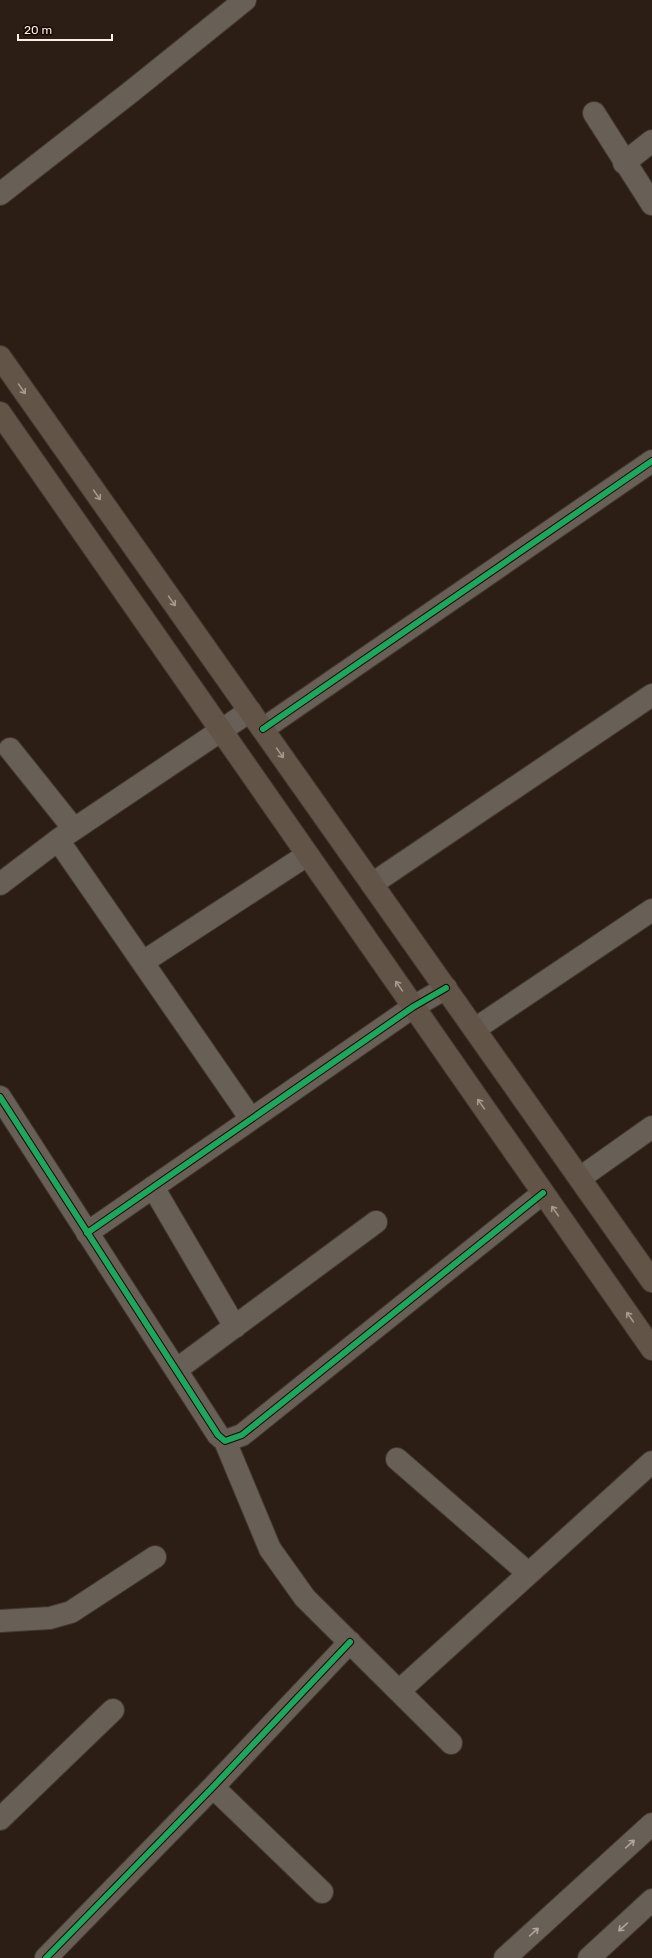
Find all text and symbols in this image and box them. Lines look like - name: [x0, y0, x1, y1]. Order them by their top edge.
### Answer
- scale bar: [18, 16, 112, 42]
- text: 20 m: [24, 23, 52, 37]
- one-way arrow: [18, 383, 27, 394]
- one-way arrow: [93, 489, 101, 500]
- one-way arrow: [168, 595, 176, 606]
- one-way arrow: [276, 747, 284, 758]
- one-way arrow: [395, 981, 403, 992]
- one-way arrow: [477, 1099, 485, 1110]
- one-way arrow: [551, 1205, 559, 1216]
- one-way arrow: [626, 1312, 634, 1323]
- one-way arrow: [625, 1839, 635, 1849]
- one-way arrow: [618, 1922, 628, 1931]
- one-way arrow: [529, 1927, 539, 1936]

